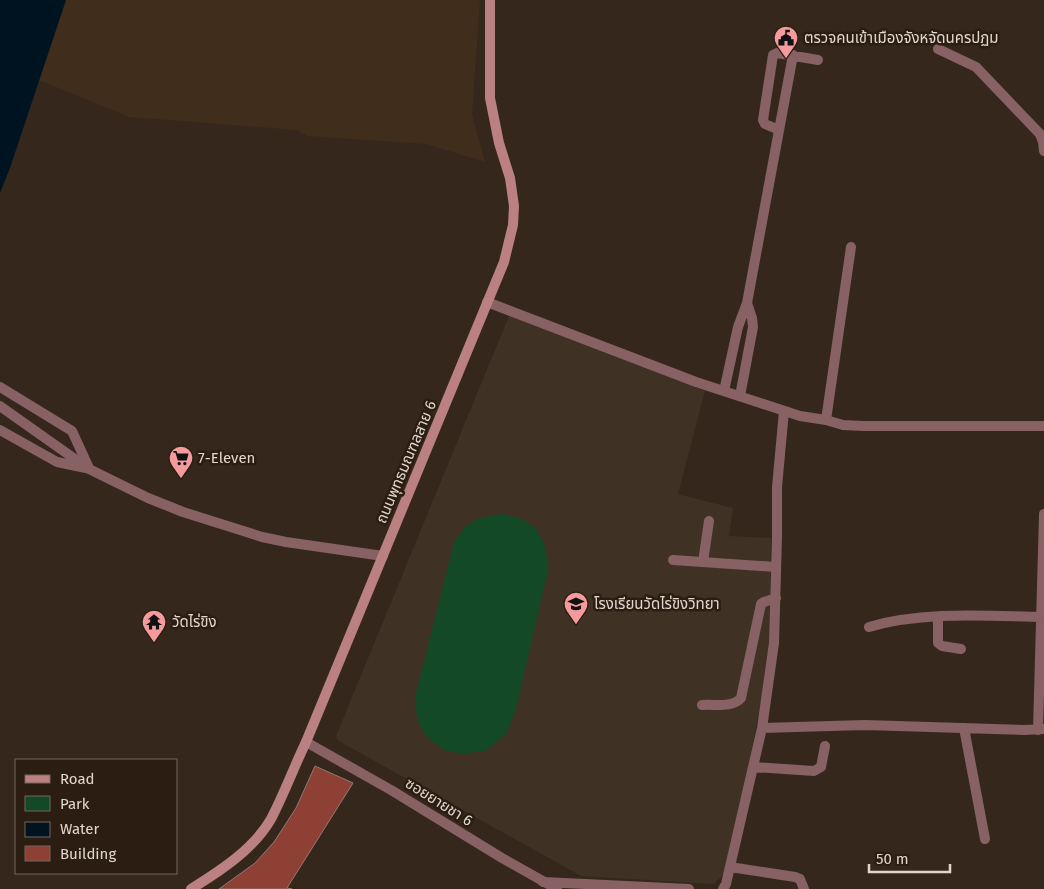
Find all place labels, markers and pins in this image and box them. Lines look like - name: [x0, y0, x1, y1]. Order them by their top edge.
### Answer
- public building icon: ตรวจคนเข้าเมืองจังหจัดนครปฏม: [773, 25, 799, 59]
- place label: ตรวจคนเข้าเมืองจังหจัดนครปฏม: [804, 29, 999, 47]
- supermarket icon: 7-Eleven: [168, 445, 194, 479]
- place label: 7-Eleven: [198, 449, 255, 467]
- school or university icon: โรงเรียนวัดไร่ขิงวิทยา: [563, 591, 589, 625]
- place label: โรงเรียนวัดไร่ขิงวิทยา: [594, 595, 720, 613]
- temple icon: วัดไร่ขิง: [141, 609, 167, 643]
- place label: วัดไร่ขิง: [172, 613, 217, 631]

